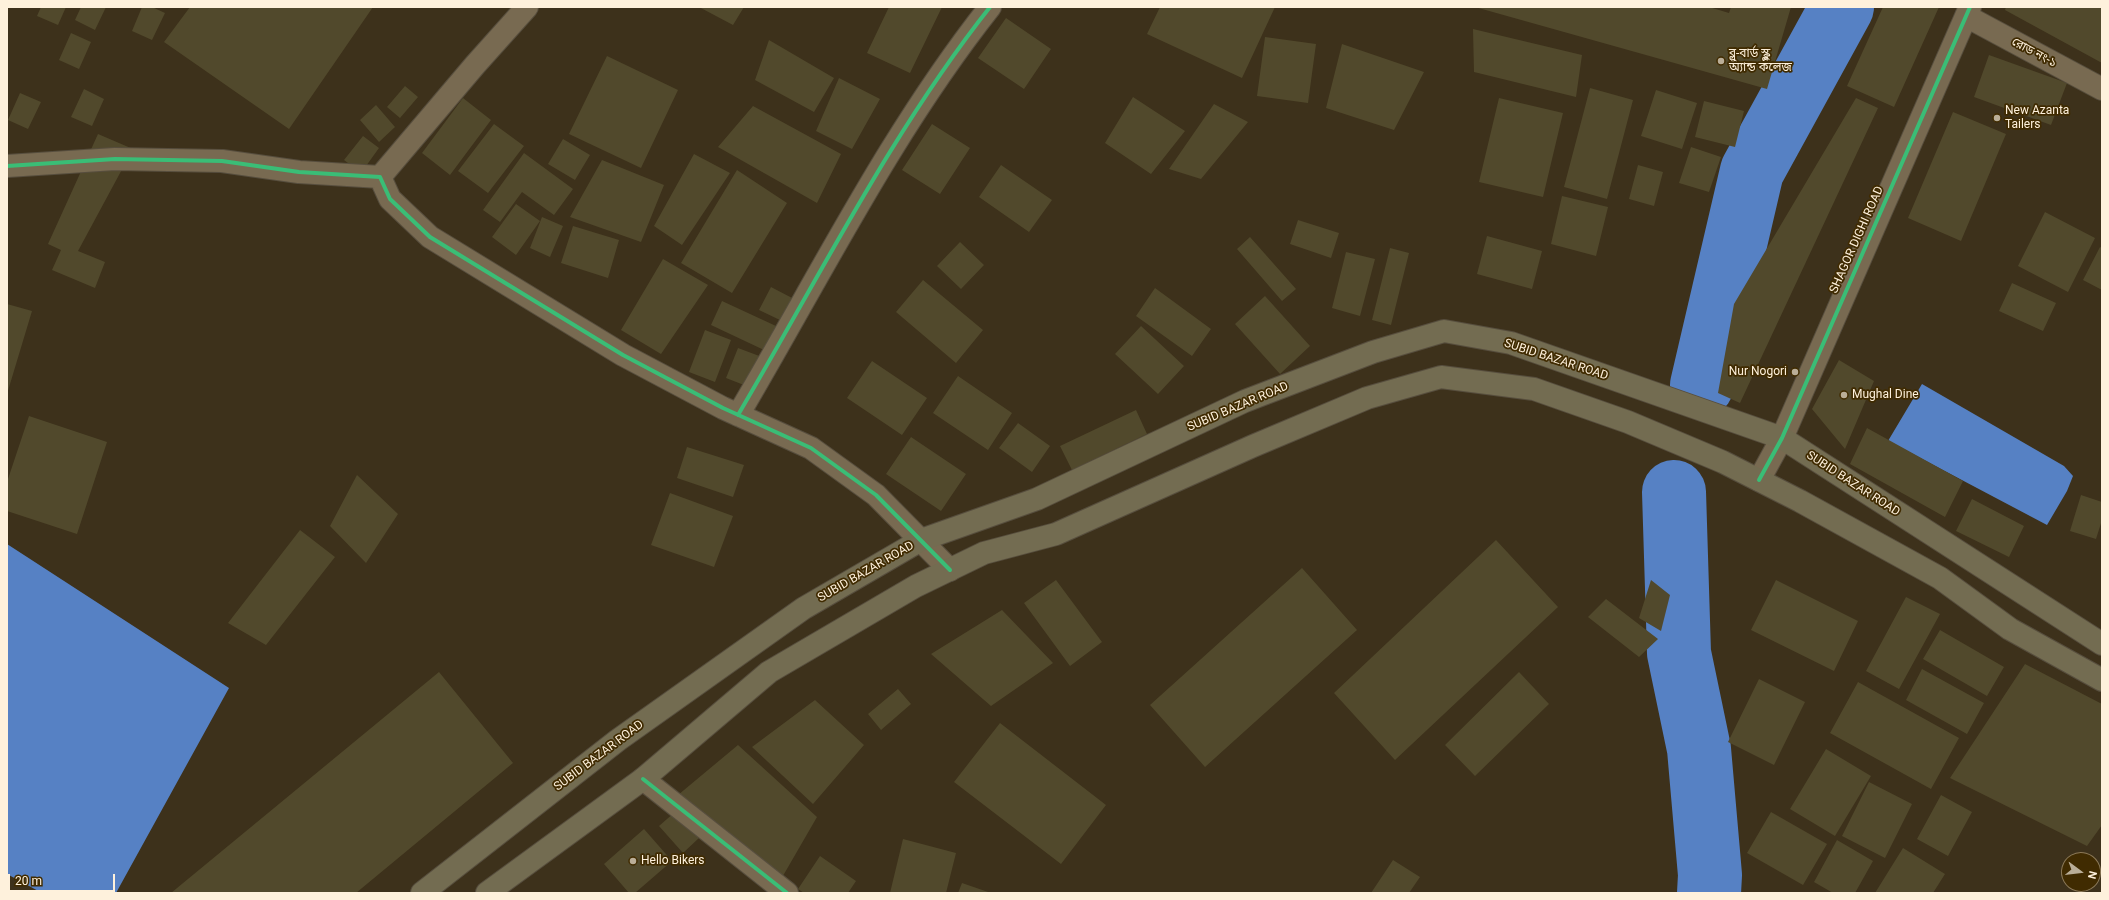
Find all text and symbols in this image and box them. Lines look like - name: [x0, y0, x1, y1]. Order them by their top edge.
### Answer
- street label: রোড নং-১: [2009, 35, 2059, 71]
- place label: ব্লু-বার্ড স্কুল অ্যান্ড কলেজ: [1729, 47, 1792, 75]
- marker: ব্লু-বার্ড স্কুল অ্যান্ড কলেজ: [1716, 56, 1726, 66]
- place label: New Azanta Tailers: [2005, 104, 2069, 132]
- marker: New Azanta Tailers: [1992, 113, 2002, 123]
- street label: SHAGOR DIGHI ROAD: [1827, 184, 1887, 296]
- street label: SUBID BAZAR ROAD: [1502, 336, 1610, 384]
- place label: Nur Nogori: [1729, 365, 1787, 379]
- marker: Nur Nogori: [1790, 367, 1800, 377]
- street label: SUBID BAZAR ROAD: [1185, 379, 1291, 435]
- place label: Mughal Dine: [1852, 388, 1919, 402]
- marker: Mughal Dine: [1839, 390, 1849, 400]
- street label: SUBID BAZAR ROAD: [1804, 448, 1902, 520]
- street label: SUBID BAZAR ROAD: [815, 539, 917, 605]
- street label: SUBID BAZAR ROAD: [551, 718, 647, 794]
- north arrow: [2061, 852, 2101, 892]
- place label: Hello Bikers: [641, 854, 705, 868]
- marker: Hello Bikers: [628, 856, 638, 866]
- scale bar: [10, 866, 117, 892]
- text: N: [2085, 870, 2099, 880]
- text: 20 m: [15, 874, 42, 888]

